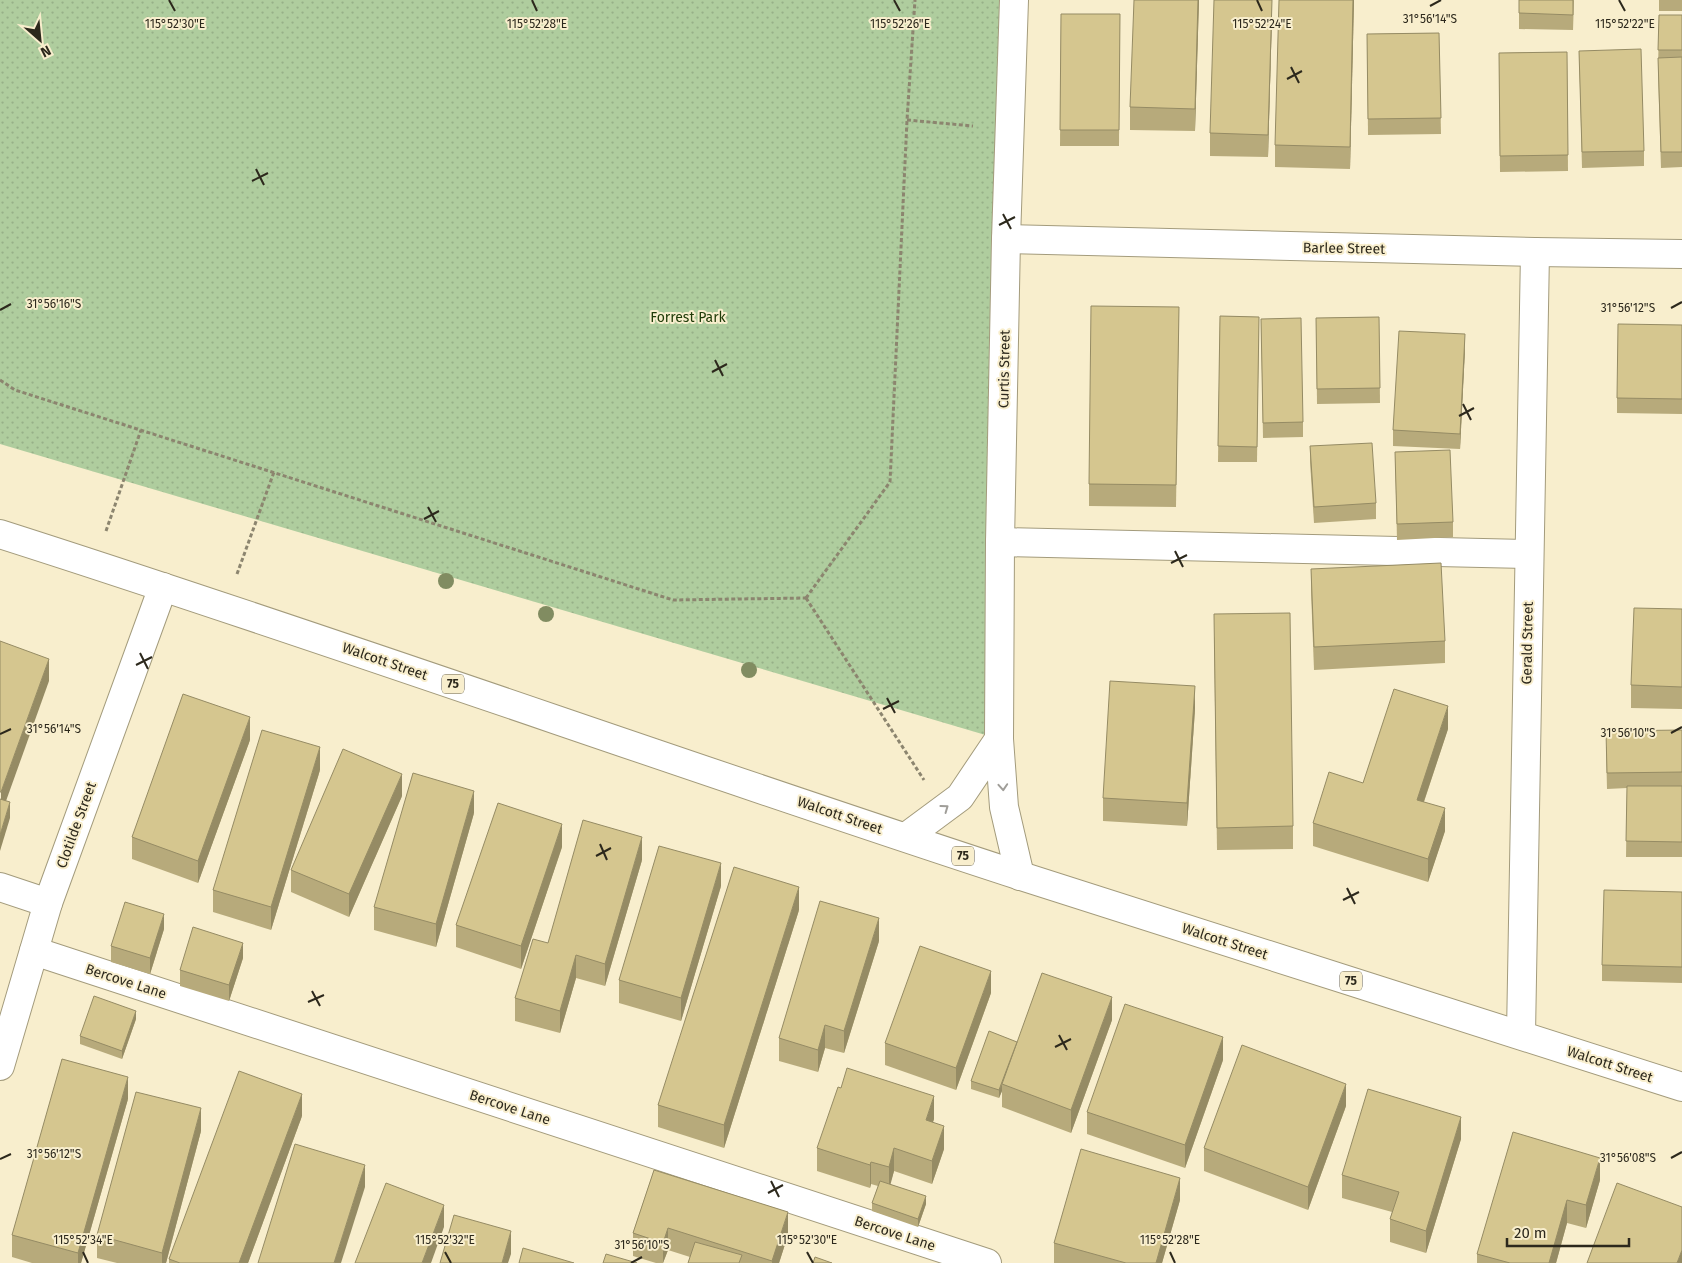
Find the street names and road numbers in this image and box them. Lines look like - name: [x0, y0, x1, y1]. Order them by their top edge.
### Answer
- street label: Barlee Street: [1303, 239, 1386, 258]
- street label: Curtis Street: [995, 329, 1014, 408]
- street label: Gerald Street: [1518, 600, 1537, 685]
- street label: Walcott Street: [340, 639, 431, 684]
- road number: 75: [442, 674, 464, 694]
- street label: Clotilde Street: [53, 779, 100, 871]
- street label: Walcott Street: [795, 793, 886, 838]
- road number: 75: [952, 846, 974, 866]
- street label: Walcott Street: [1180, 920, 1271, 964]
- street label: Bercove Lane: [83, 960, 168, 1003]
- road number: 75: [1340, 971, 1362, 990]
- street label: Walcott Street: [1565, 1043, 1656, 1087]
- street label: Bercove Lane: [467, 1086, 552, 1129]
- street label: Bercove Lane: [852, 1212, 937, 1255]

